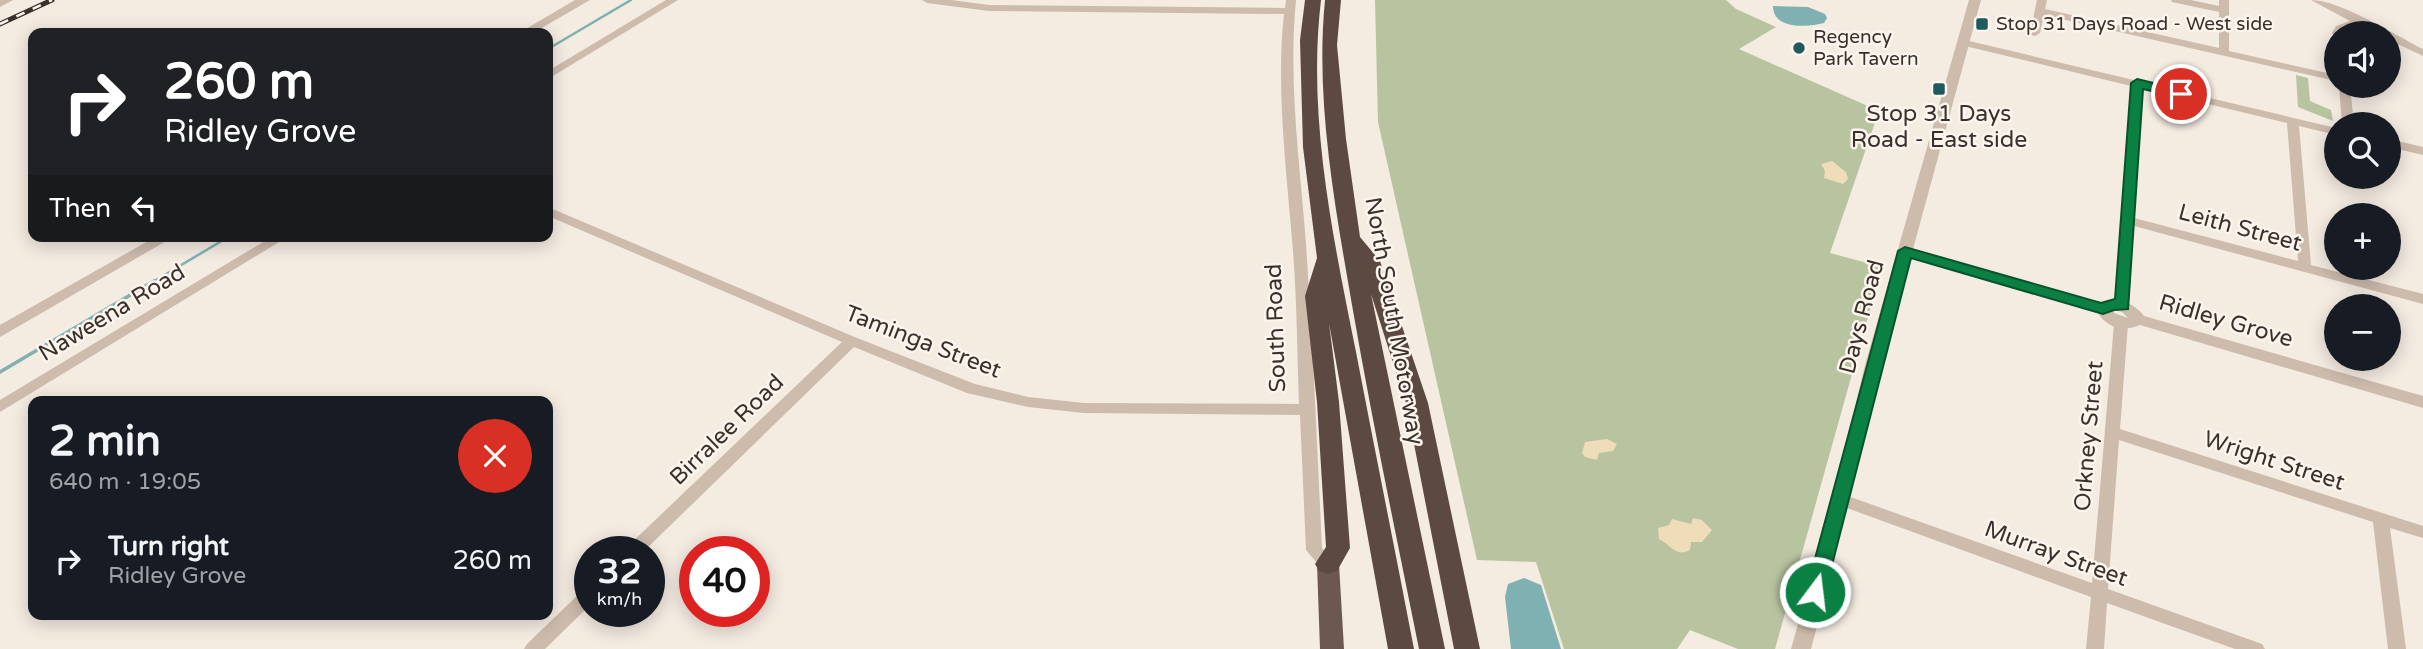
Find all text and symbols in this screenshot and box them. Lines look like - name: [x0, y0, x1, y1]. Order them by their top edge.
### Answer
- place label: Stop 31 Days Road - West side: [1996, 13, 2273, 35]
- marker: Stop 31 Days Road - West side: [1974, 16, 1990, 32]
- map controls: [2324, 21, 2401, 371]
- button: sound: [2324, 21, 2401, 98]
- place label: Regency Park Tavern: [1813, 26, 1919, 70]
- marker: Regency Park Tavern: [1791, 40, 1807, 56]
- text: 260 m: [164, 53, 314, 112]
- icon: right: [49, 56, 140, 147]
- pin: [2151, 64, 2211, 124]
- icon: arrive: [2162, 75, 2200, 113]
- marker: Stop 31 Days Road - East side: [1931, 81, 1947, 97]
- place label: Stop 31 Days Road - East side: [1851, 100, 2027, 154]
- button: search: [2324, 112, 2401, 189]
- text: Ridley Grove: [164, 113, 356, 151]
- icon: left: [125, 189, 163, 227]
- text: Then: [49, 193, 111, 224]
- street label: North South Motorway: [1358, 195, 1430, 447]
- street label: Leith Street: [2175, 198, 2305, 258]
- button: +: [2324, 203, 2401, 280]
- street label: Days Road: [1833, 257, 1891, 377]
- street label: Naweena Road: [34, 258, 190, 368]
- street label: South Road: [1260, 263, 1292, 393]
- street label: Ridley Grove: [2156, 288, 2296, 354]
- button: −: [2324, 294, 2401, 371]
- street label: Taminga Street: [841, 299, 1005, 385]
- street label: Orkney Street: [2068, 359, 2110, 512]
- street label: Birralee Road: [664, 369, 790, 491]
- text: 2 min: [49, 416, 161, 467]
- button: close: [458, 419, 532, 493]
- street label: Wright Street: [2200, 425, 2348, 497]
- text: 640 m · 19:05: [49, 468, 201, 496]
- street label: Murray Street: [1981, 515, 2132, 593]
- text: Turn right: [108, 531, 229, 562]
- speed limit sign: 40: [679, 536, 770, 627]
- icon: right: [49, 542, 87, 580]
- text: 260 m: [452, 545, 532, 576]
- text: 32: [598, 551, 641, 593]
- position arrow: [1778, 555, 1852, 629]
- text: Ridley Grove: [108, 562, 246, 590]
- text: km/h: [597, 588, 642, 610]

